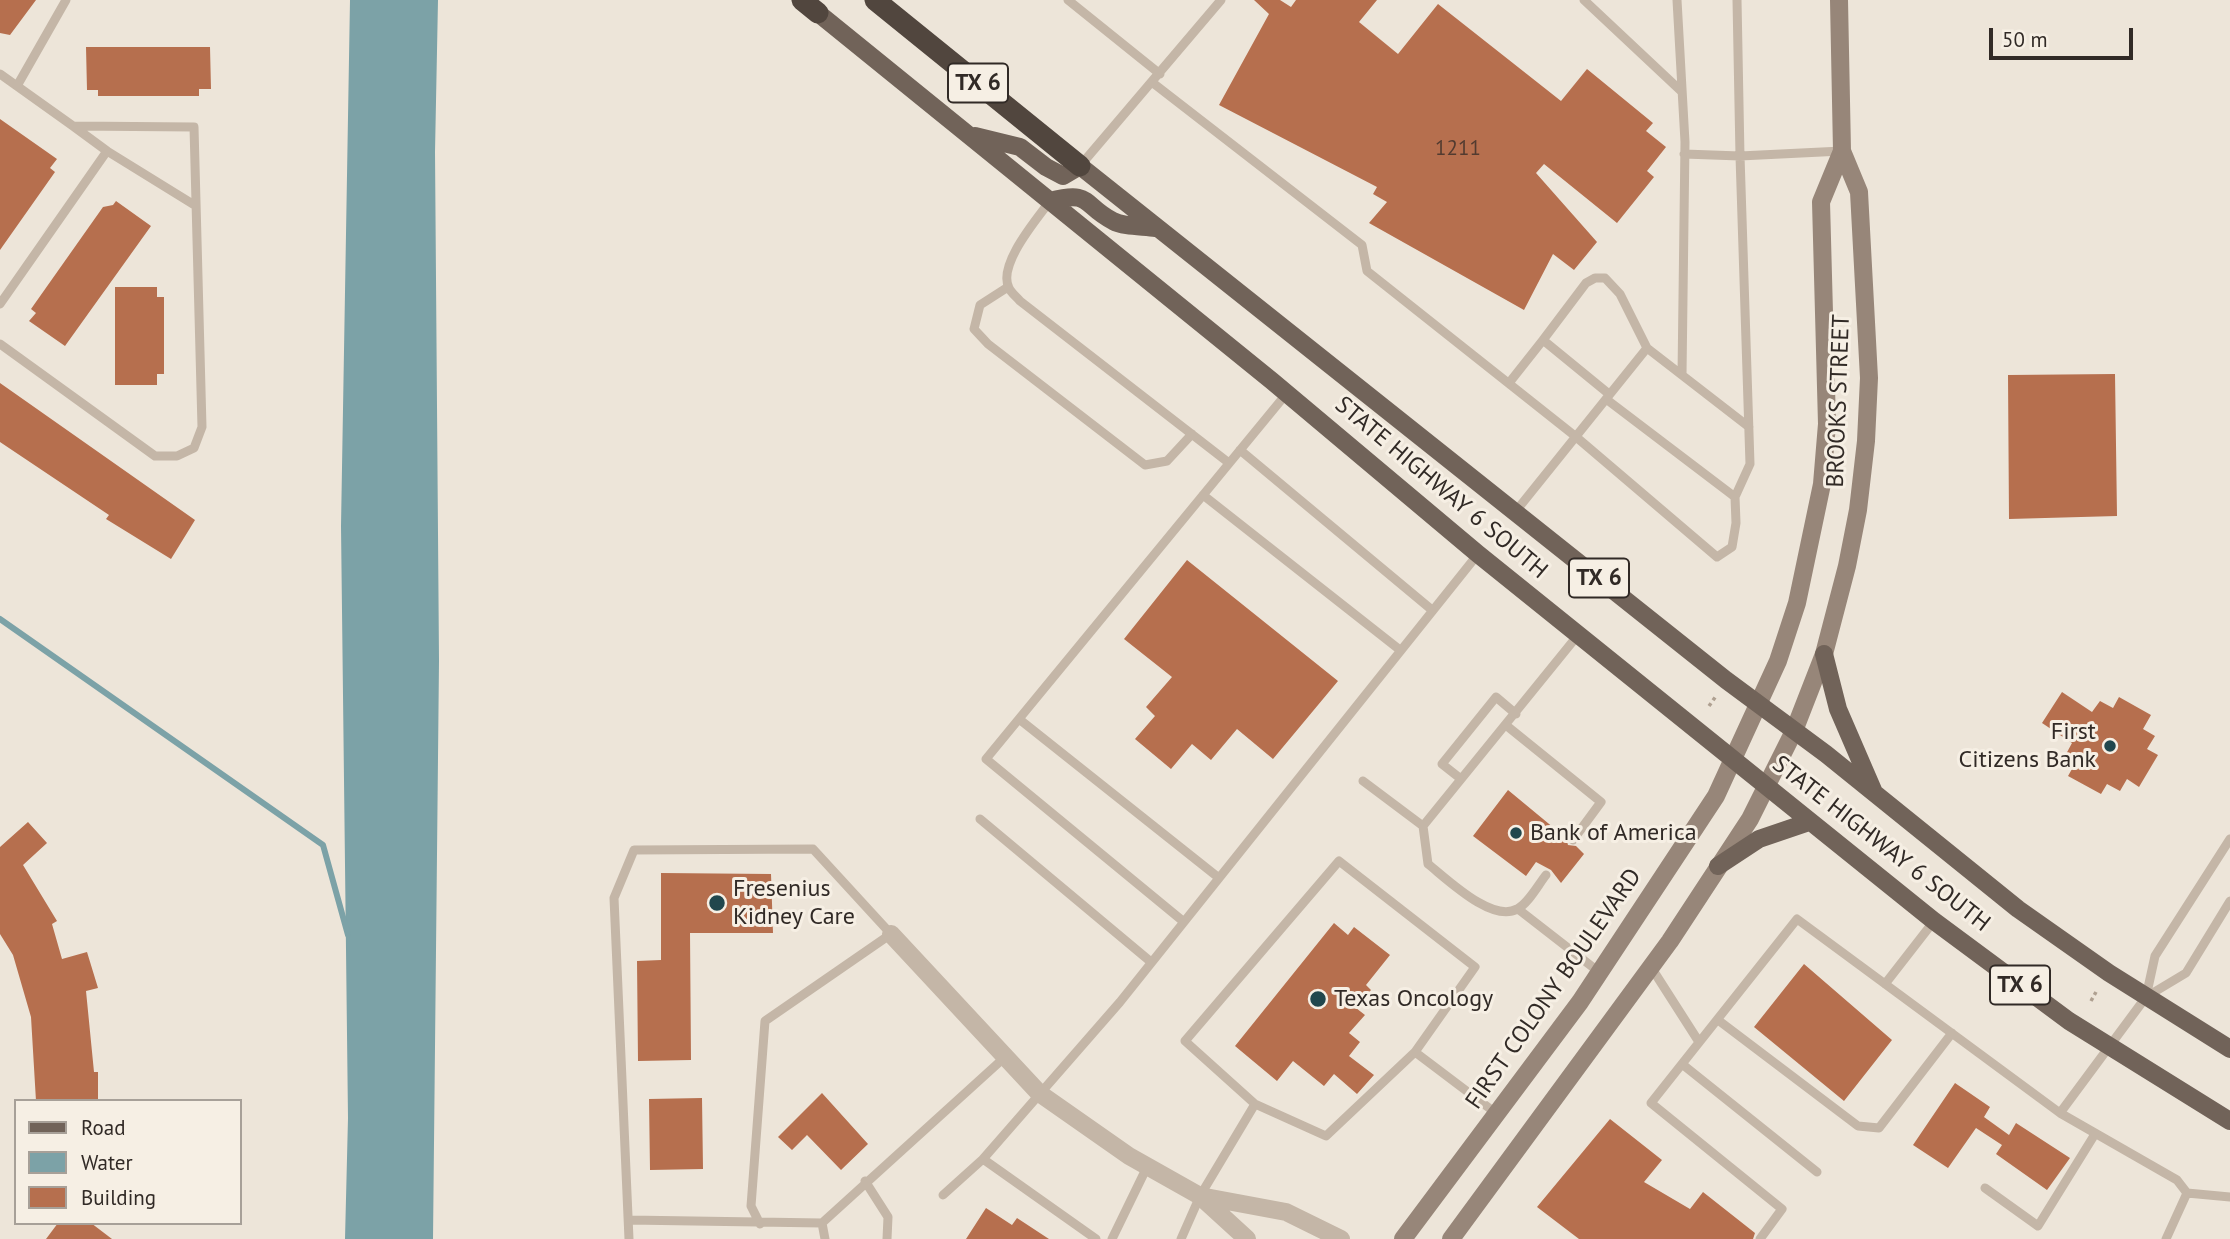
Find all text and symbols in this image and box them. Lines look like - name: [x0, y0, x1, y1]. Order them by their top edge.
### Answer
- scale bar: [1992, 14, 2136, 58]
- text: 50 m: [2002, 26, 2048, 53]
- road number: TX 6: [948, 64, 1008, 102]
- house number: 1211: [1435, 136, 1481, 162]
- street label: BROOKS STREET: [1822, 314, 1856, 488]
- street label: STATE HIGHWAY 6 SOUTH: [1329, 391, 1553, 585]
- road number: TX 6: [1569, 558, 1629, 598]
- place label: First Citizens Bank: [1959, 718, 2096, 774]
- marker: First Citizens Bank: [2102, 738, 2118, 754]
- street label: STATE HIGHWAY 6 SOUTH: [1766, 750, 1996, 938]
- place label: Bank of America: [1530, 819, 1697, 847]
- marker: Bank of America: [1508, 825, 1524, 841]
- street label: FIRST COLONY BOULEVARD: [1460, 863, 1648, 1115]
- place label: Fresenius Kidney Care: [733, 875, 855, 931]
- marker: Fresenius Kidney Care: [707, 893, 727, 913]
- road number: TX 6: [1990, 966, 2050, 1004]
- place label: Texas Oncology: [1334, 985, 1493, 1013]
- marker: Texas Oncology: [1308, 989, 1328, 1009]
- legend: [14, 1099, 242, 1225]
- text: Road: [81, 1114, 125, 1141]
- text: Water: [81, 1149, 133, 1176]
- text: Building: [81, 1184, 156, 1211]

